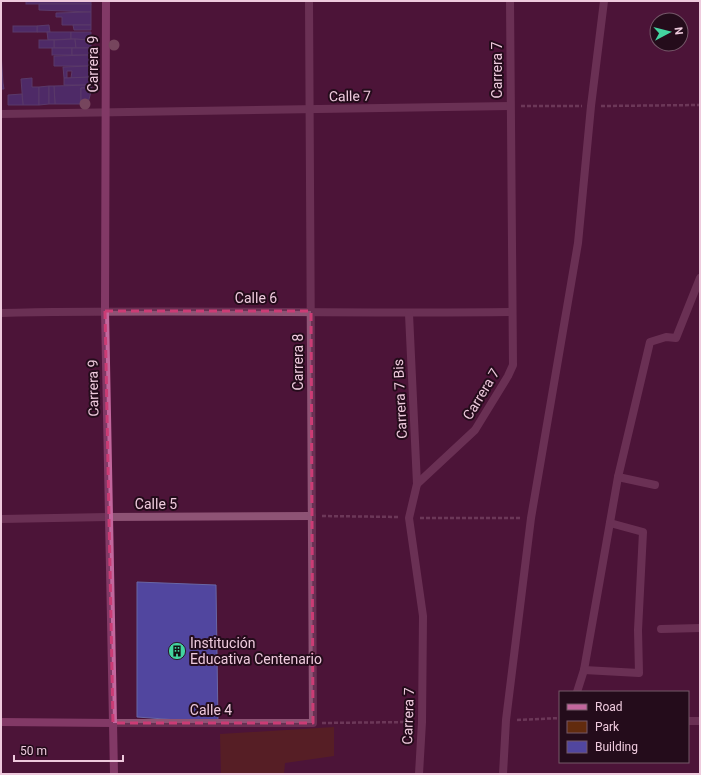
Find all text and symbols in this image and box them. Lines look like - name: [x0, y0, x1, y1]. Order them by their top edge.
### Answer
- north arrow: [649, 12, 689, 52]
- text: N: [672, 26, 685, 36]
- street label: Carrera 9: [85, 36, 101, 92]
- street label: Carrera 7: [489, 41, 505, 98]
- street label: Calle 7: [329, 88, 371, 104]
- street label: Calle 6: [235, 290, 277, 306]
- street label: Carrera 8: [290, 333, 306, 390]
- street label: Carrera 9: [85, 359, 101, 417]
- street label: Carrera 7 Bis: [390, 359, 410, 439]
- street label: Carrera 7: [459, 365, 503, 423]
- street label: Calle 5: [135, 496, 177, 512]
- place label: Institución Educativa Centenario: [190, 635, 322, 667]
- building icon: Institución Educativa Centenario: [167, 641, 187, 661]
- street label: Carrera 7: [399, 687, 417, 745]
- legend: [559, 691, 689, 763]
- text: Road: [595, 700, 623, 714]
- street label: Calle 4: [190, 702, 232, 718]
- text: Park: [595, 720, 620, 734]
- scale bar: [14, 737, 123, 763]
- text: Building: [595, 740, 638, 754]
- text: 50 m: [20, 744, 47, 758]

